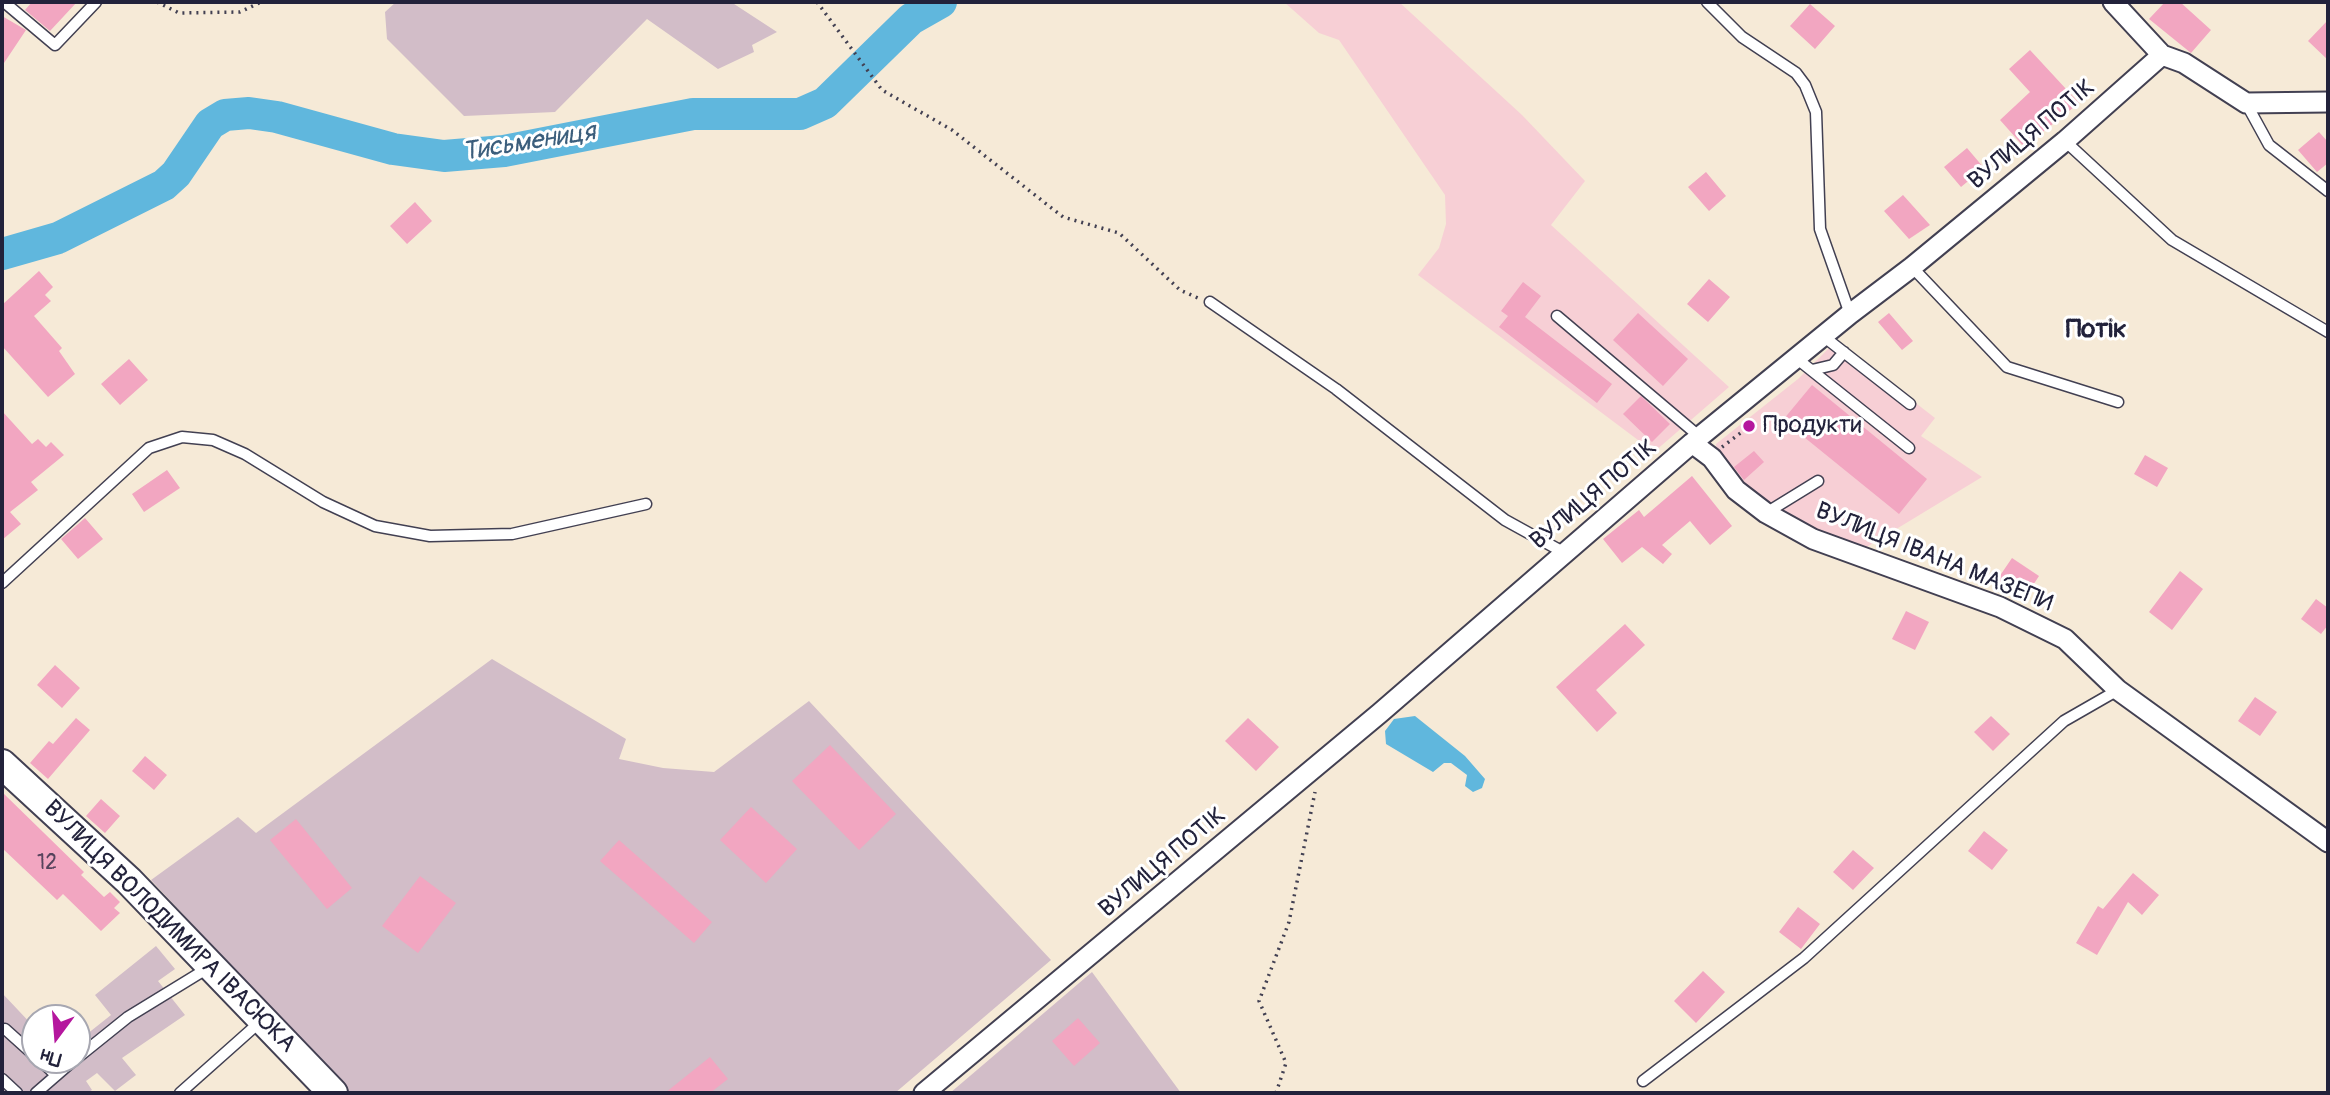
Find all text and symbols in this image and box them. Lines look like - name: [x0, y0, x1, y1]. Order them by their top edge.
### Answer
- street label: ВУЛИЦЯ ПОТІК: [1963, 74, 2101, 196]
- water label: Тисьмениця: [460, 117, 598, 169]
- district label: Потік: [2066, 314, 2126, 346]
- place label: Продукти: [1763, 412, 1861, 440]
- marker: Продукти: [1741, 418, 1757, 434]
- street label: ВУЛИЦЯ ПОТІК: [1525, 434, 1663, 556]
- street label: ВУЛИЦЯ ІВАНА МАЗЕПИ: [1811, 497, 2057, 619]
- street label: ВУЛИЦЯ ВОЛОДИМИРА ІВАСЮКА: [37, 795, 301, 1059]
- street label: ВУЛИЦЯ ПОТІК: [1094, 802, 1232, 924]
- house number: 12: [37, 851, 57, 877]
- north arrow: [21, 1004, 91, 1074]
- text: Пн: [37, 1043, 64, 1072]

